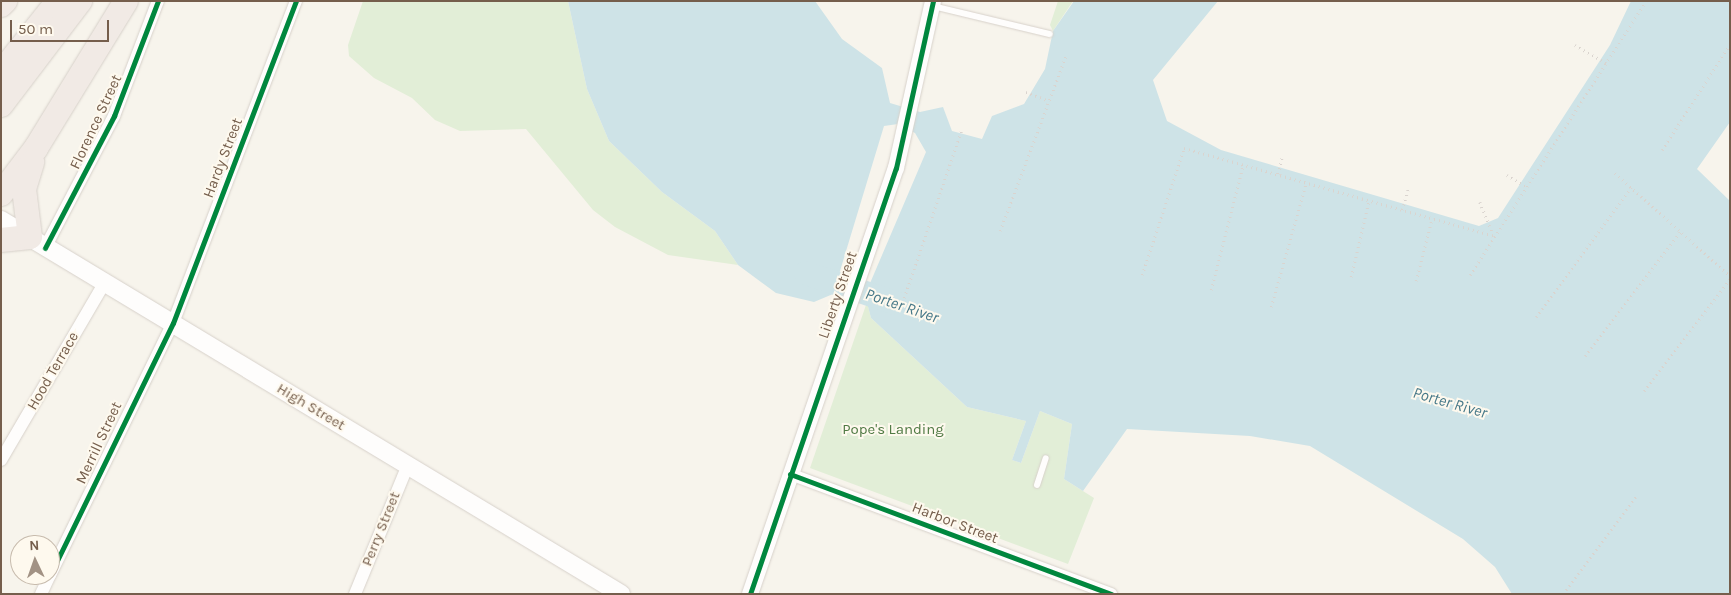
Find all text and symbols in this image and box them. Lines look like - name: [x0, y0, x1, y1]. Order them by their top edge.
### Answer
- scale bar: [12, 10, 111, 42]
- text: 50 m: [18, 20, 53, 38]
- street label: Florence Street: [66, 72, 126, 172]
- street label: Hardy Street: [199, 115, 247, 201]
- street label: Liberty Street: [815, 249, 861, 341]
- water label: Porter River: [863, 284, 941, 328]
- street label: Hood Terrace: [23, 329, 83, 413]
- street label: High Street: [273, 380, 349, 434]
- water label: Porter River: [1411, 383, 1489, 423]
- street label: Merrill Street: [72, 399, 126, 487]
- park label: Pope's Landing: [842, 421, 944, 439]
- street label: Perry Street: [358, 489, 404, 569]
- street label: Harbor Street: [909, 498, 1001, 548]
- north arrow: [10, 535, 60, 585]
- text: N: [29, 537, 40, 554]

